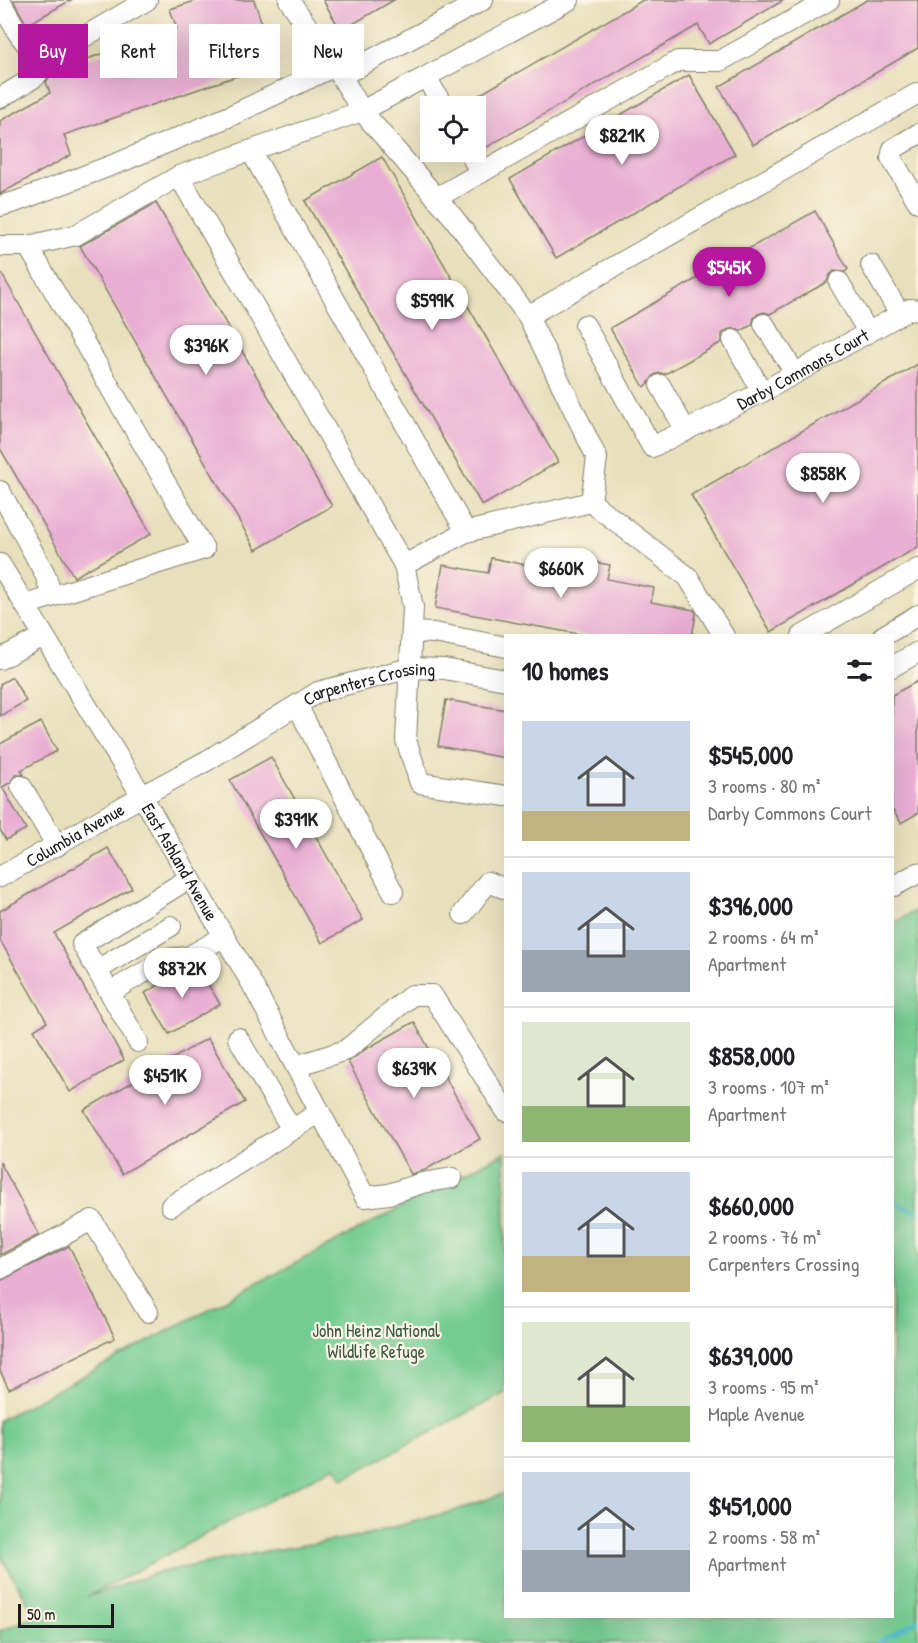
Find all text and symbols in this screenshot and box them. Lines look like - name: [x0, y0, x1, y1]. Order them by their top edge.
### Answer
- chip: Buy: [18, 24, 88, 78]
- chip: Rent: [100, 24, 177, 78]
- chip: Filters: [189, 24, 280, 78]
- chip: New: [292, 24, 364, 78]
- map controls: [420, 96, 486, 162]
- button: locate: [420, 96, 486, 162]
- pin: $821K: [580, 115, 664, 166]
- text: $821K: [599, 121, 645, 148]
- pin: $545K: [687, 247, 771, 298]
- text: $545K: [706, 253, 752, 280]
- pin: $599K: [390, 280, 474, 331]
- text: $599K: [410, 286, 454, 313]
- street label: Darby Commons Court: [732, 322, 874, 415]
- pin: $396K: [164, 325, 248, 376]
- text: $396K: [184, 331, 228, 358]
- pin: $858K: [781, 453, 865, 504]
- text: $858K: [800, 459, 846, 486]
- pin: $660K: [519, 548, 603, 599]
- text: $660K: [538, 554, 584, 581]
- text: 10 homes: [522, 653, 609, 688]
- icon: filters: [843, 654, 876, 687]
- street label: Carpenters Crossing: [298, 655, 436, 711]
- text: $545,000: [708, 737, 793, 772]
- icon: home: [570, 745, 642, 817]
- text: 3 rooms · 80 m²: [708, 772, 820, 799]
- street label: Columbia Avenue: [21, 796, 129, 872]
- street label: East Ashland Avenue: [136, 798, 225, 925]
- pin: $391K: [254, 799, 338, 850]
- text: Darby Commons Court: [708, 799, 872, 826]
- text: $391K: [274, 805, 318, 832]
- text: $396,000: [708, 888, 793, 923]
- icon: home: [570, 896, 642, 968]
- text: 2 rooms · 64 m²: [708, 923, 819, 950]
- pin: $872K: [140, 948, 224, 999]
- text: Apartment: [708, 950, 786, 977]
- text: $872K: [158, 954, 206, 981]
- text: $858,000: [708, 1038, 795, 1073]
- icon: home: [570, 1046, 642, 1118]
- pin: $639K: [372, 1048, 456, 1099]
- text: $639K: [392, 1054, 436, 1081]
- pin: $451K: [123, 1055, 207, 1106]
- text: $451K: [143, 1061, 187, 1088]
- text: 3 rooms · 107 m²: [708, 1073, 829, 1100]
- text: Apartment: [708, 1100, 786, 1127]
- text: $660,000: [708, 1188, 794, 1223]
- icon: home: [570, 1196, 642, 1268]
- text: 2 rooms · 76 m²: [708, 1223, 821, 1250]
- text: Carpenters Crossing: [708, 1250, 859, 1277]
- park label: John Heinz National Wildlife Refuge: [312, 1318, 440, 1364]
- text: $639,000: [708, 1338, 793, 1373]
- icon: home: [570, 1346, 642, 1418]
- text: 3 rooms · 95 m²: [708, 1373, 818, 1400]
- text: Maple Avenue: [708, 1400, 805, 1427]
- text: $451,000: [708, 1488, 792, 1523]
- icon: home: [570, 1496, 642, 1568]
- text: 2 rooms · 58 m²: [708, 1523, 820, 1550]
- text: Apartment: [708, 1550, 786, 1577]
- scale bar: [18, 1601, 114, 1628]
- text: 50 m: [27, 1603, 56, 1625]

